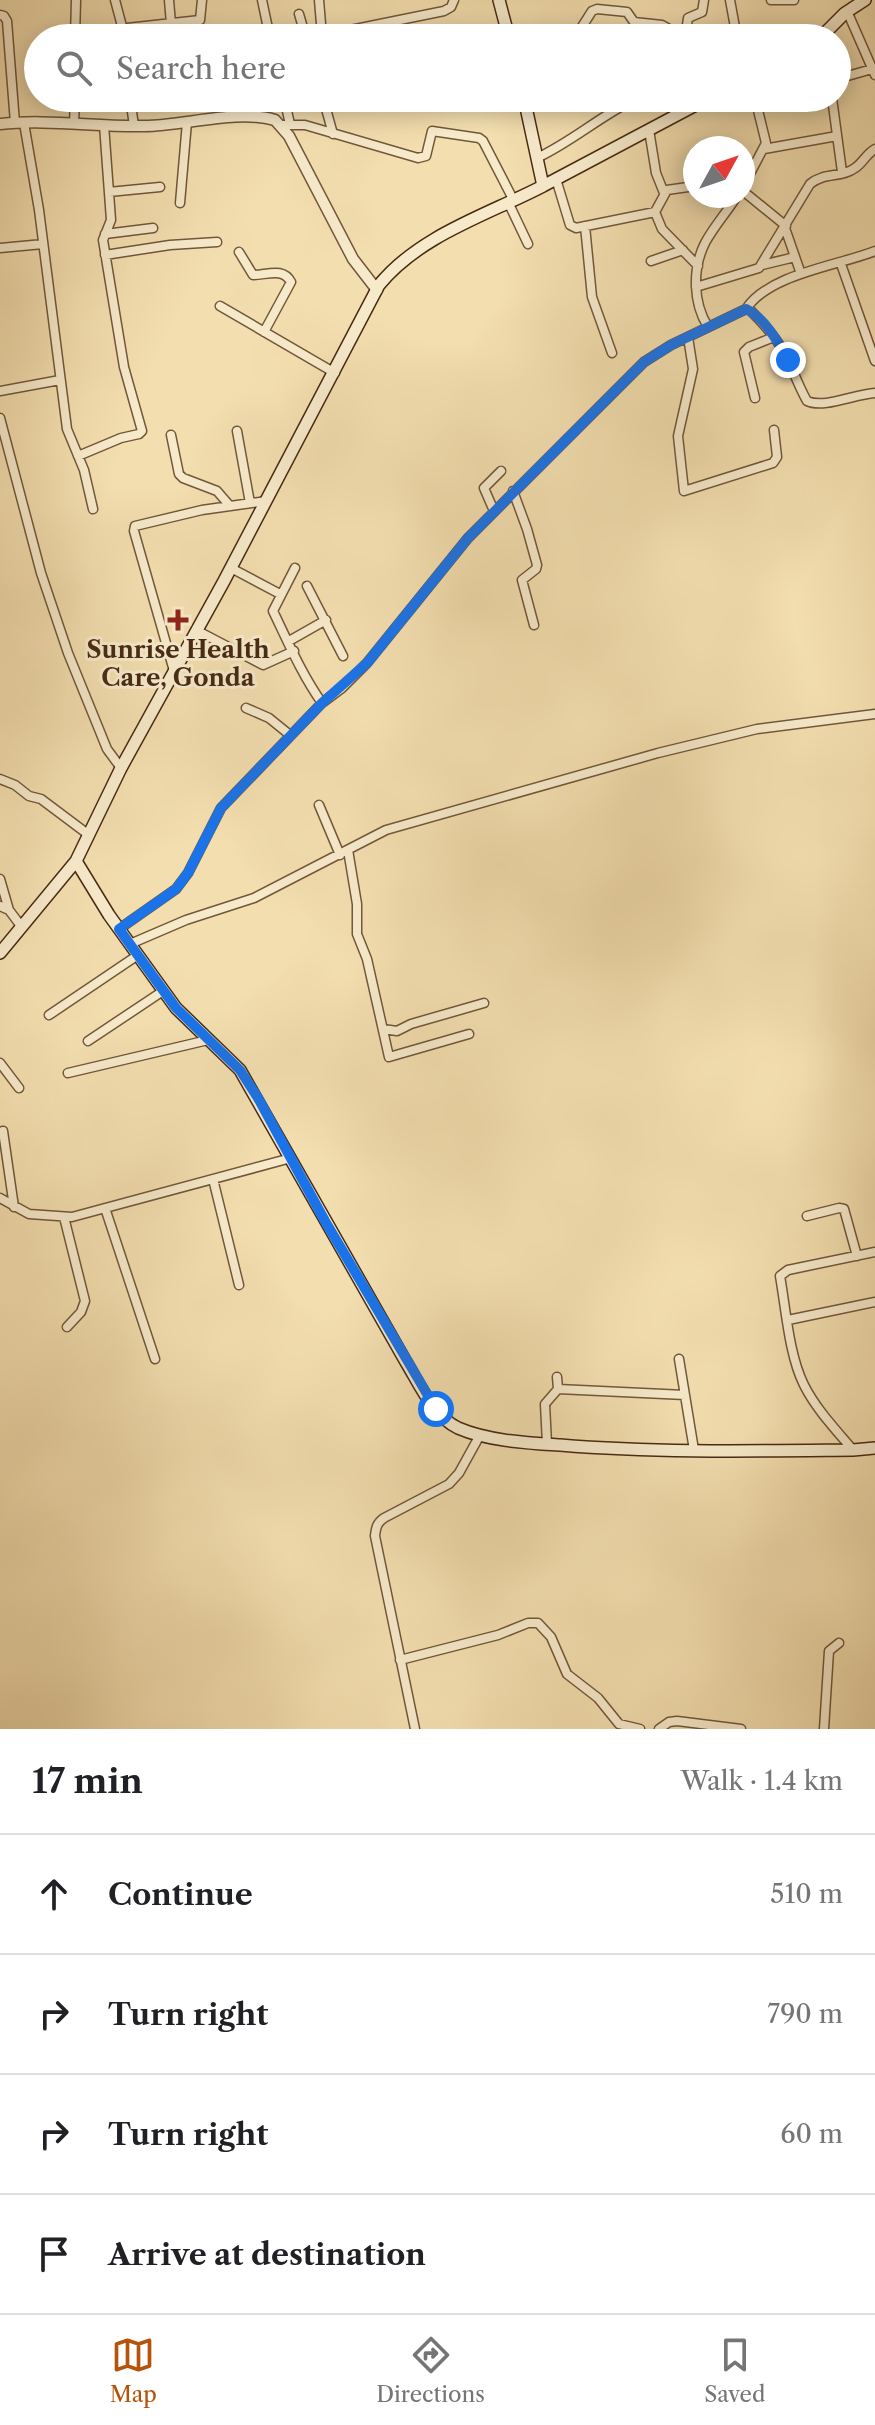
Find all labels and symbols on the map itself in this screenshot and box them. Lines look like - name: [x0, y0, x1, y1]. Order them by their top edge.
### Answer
- north arrow: [683, 136, 755, 208]
- route end: [770, 342, 806, 378]
- marker: Sunrise Health Care, Gonda: [167, 609, 189, 631]
- place label: Sunrise Health Care, Gonda: [86, 635, 270, 692]
- route start: [418, 1391, 454, 1427]

